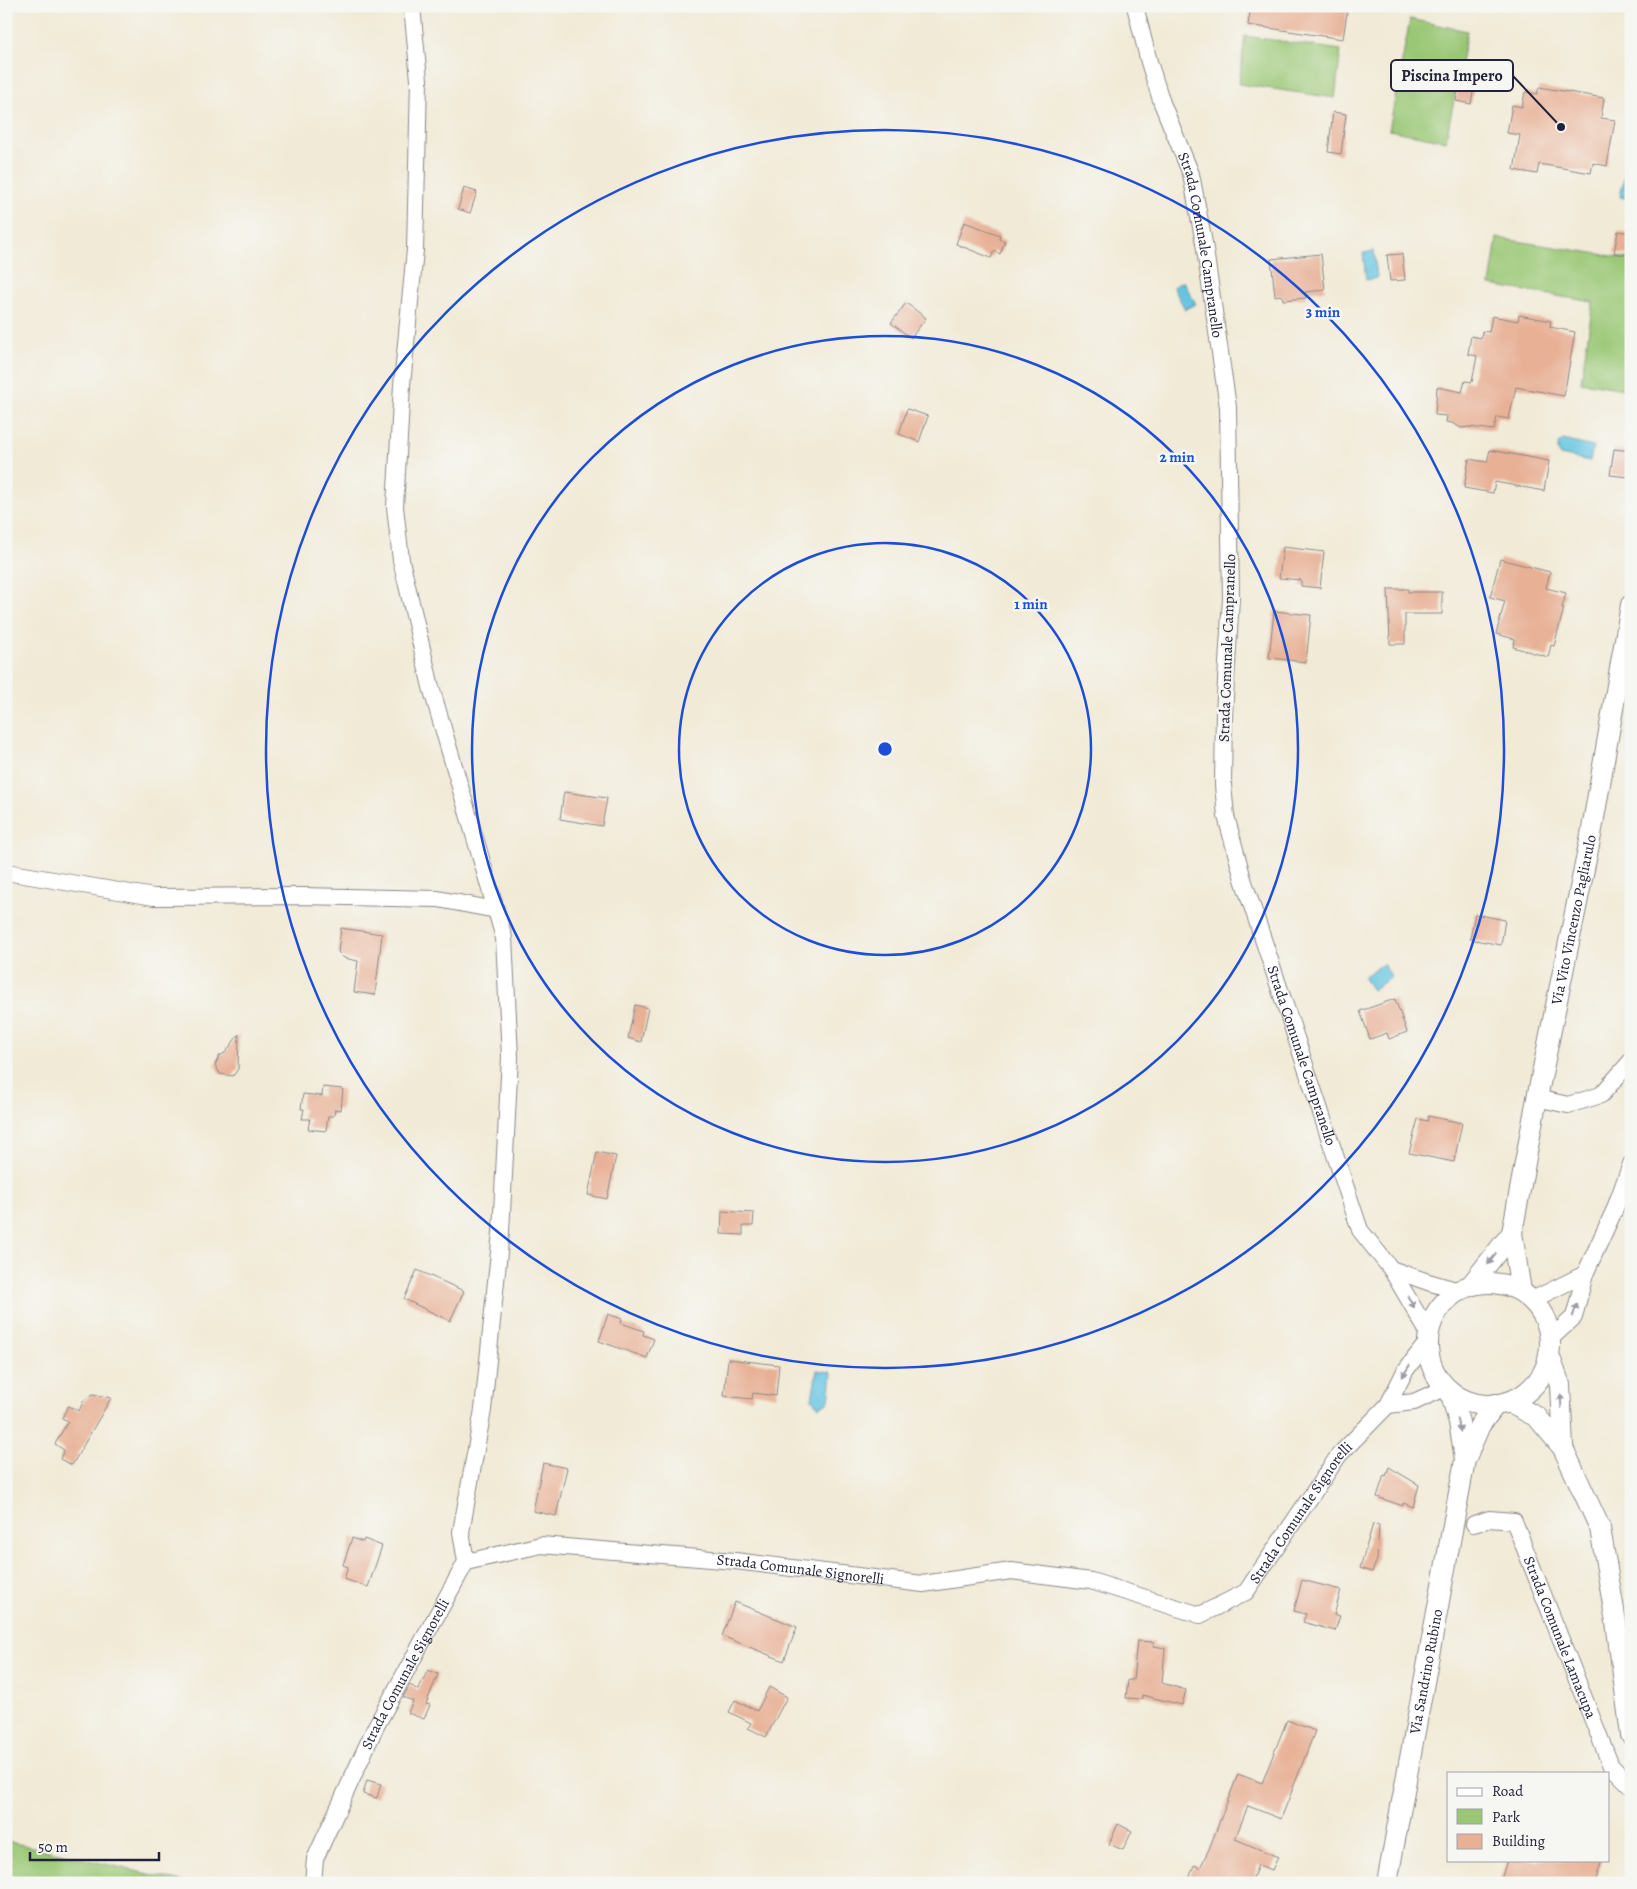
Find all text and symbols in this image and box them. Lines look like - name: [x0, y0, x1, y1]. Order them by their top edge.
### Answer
- callout: Piscina Impero: [1391, 60, 1513, 91]
- text: Piscina Impero: [1401, 65, 1503, 87]
- street label: Strada Comunale Campranello: [1173, 149, 1228, 339]
- text: 3 min: [1306, 302, 1341, 322]
- text: 2 min: [1159, 447, 1195, 467]
- street label: Strada Comunale Campranello: [1214, 554, 1240, 742]
- text: 1 min: [1014, 594, 1048, 614]
- centre of rings: [876, 740, 894, 758]
- street label: Via Vito Vincenzo Pagliarulo: [1546, 833, 1601, 1007]
- street label: Strada Comunale Campranello: [1263, 963, 1341, 1148]
- one-way arrow: [1486, 1252, 1497, 1265]
- one-way arrow: [1406, 1295, 1415, 1308]
- one-way arrow: [1571, 1302, 1579, 1317]
- one-way arrow: [1401, 1364, 1410, 1378]
- one-way arrow: [1557, 1392, 1565, 1408]
- one-way arrow: [1455, 1417, 1463, 1432]
- street label: Strada Comunale Signorelli: [1245, 1437, 1357, 1588]
- street label: Strada Comunale Signorelli: [716, 1550, 885, 1589]
- street label: Strada Comunale Lamacupa: [1519, 1553, 1601, 1721]
- street label: Strada Comunale Signorelli: [357, 1595, 454, 1753]
- street label: Via Sandrino Rubino: [1404, 1607, 1447, 1737]
- legend: [1447, 1772, 1610, 1862]
- text: Road: [1492, 1781, 1524, 1801]
- text: Park: [1492, 1807, 1521, 1827]
- scale bar: [30, 1829, 159, 1861]
- text: Building: [1492, 1831, 1545, 1851]
- text: 50 m: [38, 1837, 68, 1857]

